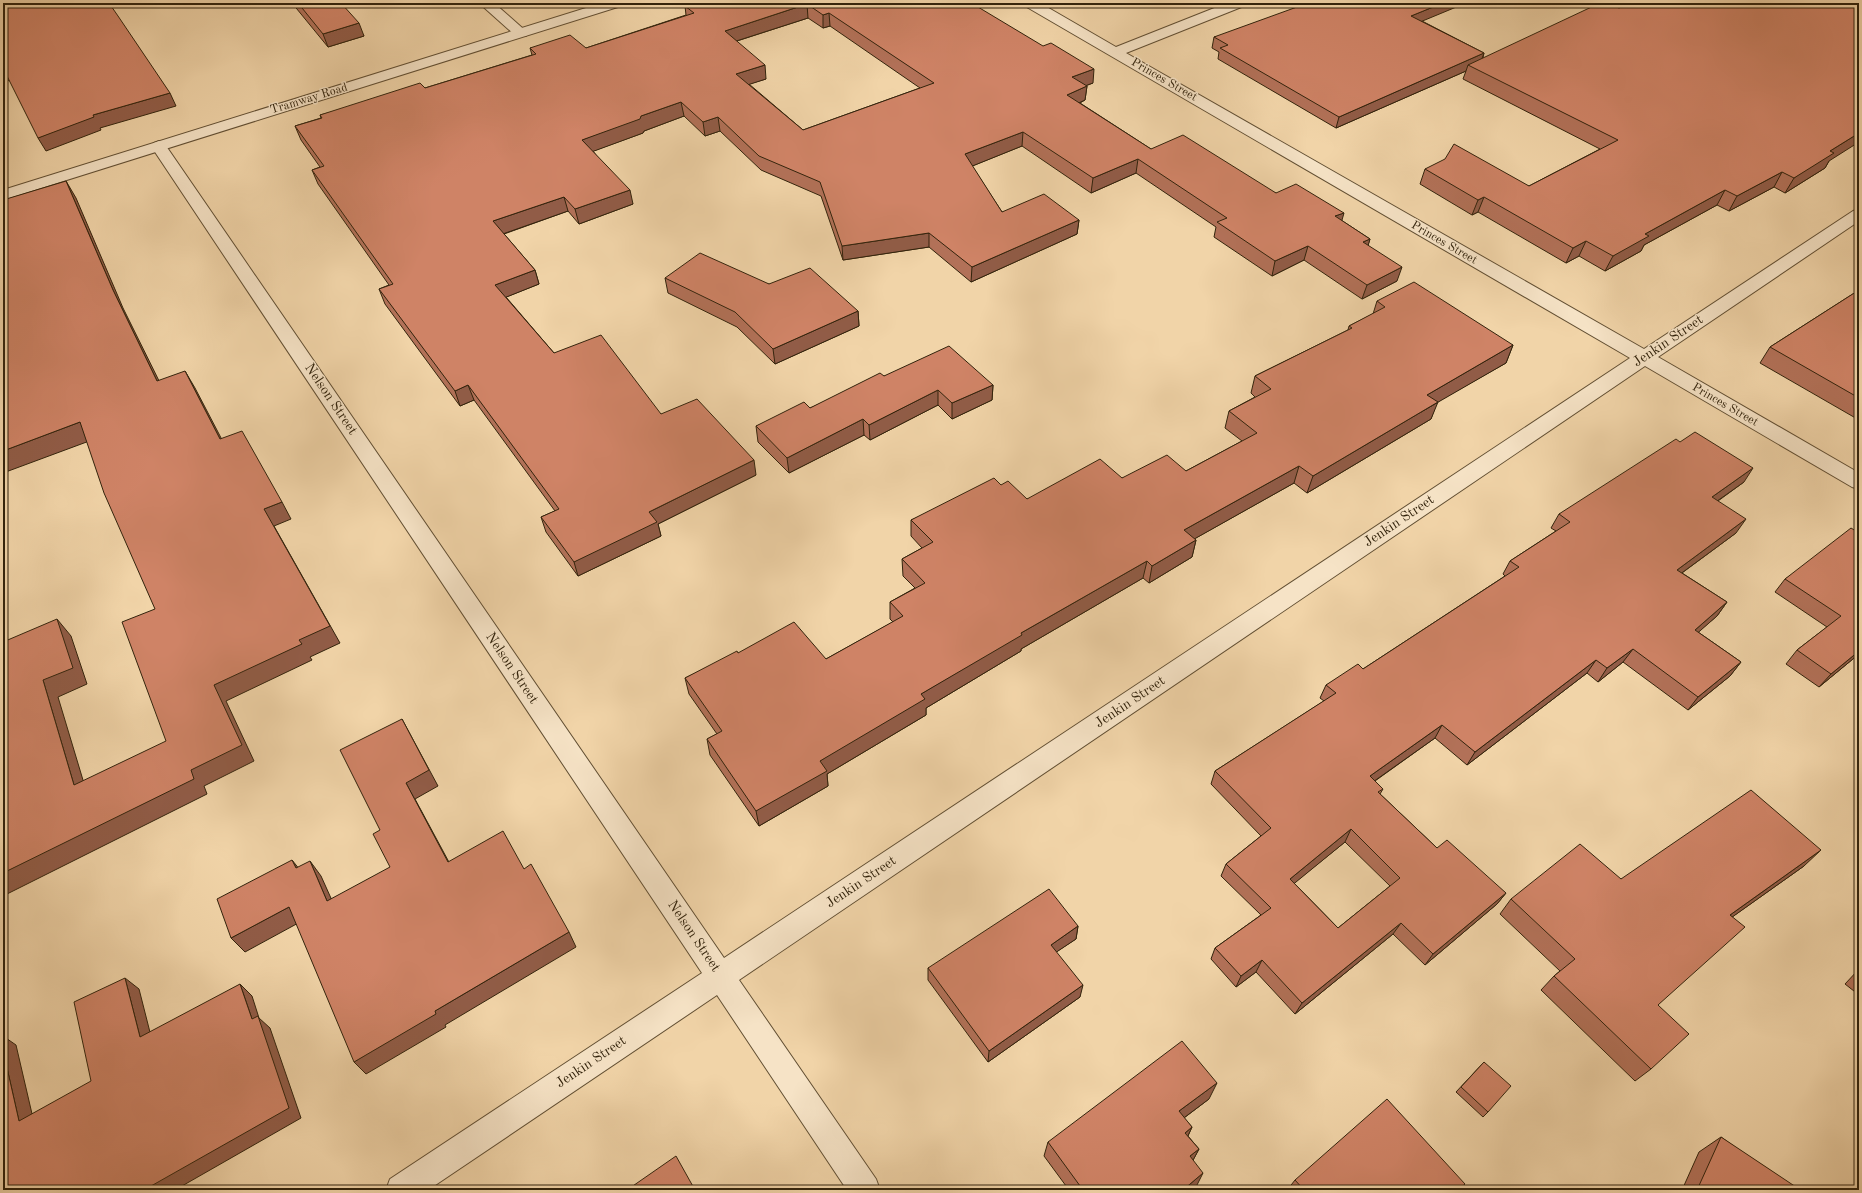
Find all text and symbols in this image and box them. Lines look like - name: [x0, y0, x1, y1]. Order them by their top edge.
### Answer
- street label: Princes Street: [1129, 56, 1199, 104]
- street label: Tramway Road: [269, 82, 349, 116]
- street label: Princes Street: [1409, 219, 1479, 267]
- street label: Jenkin Street: [1630, 312, 1706, 370]
- street label: Nelson Street: [302, 361, 360, 437]
- street label: Princes Street: [1690, 381, 1760, 429]
- street label: Jenkin Street: [1361, 492, 1437, 550]
- street label: Nelson Street: [483, 630, 541, 706]
- street label: Jenkin Street: [1092, 673, 1168, 731]
- street label: Jenkin Street: [823, 853, 899, 911]
- street label: Nelson Street: [665, 898, 723, 974]
- street label: Jenkin Street: [553, 1033, 629, 1091]

